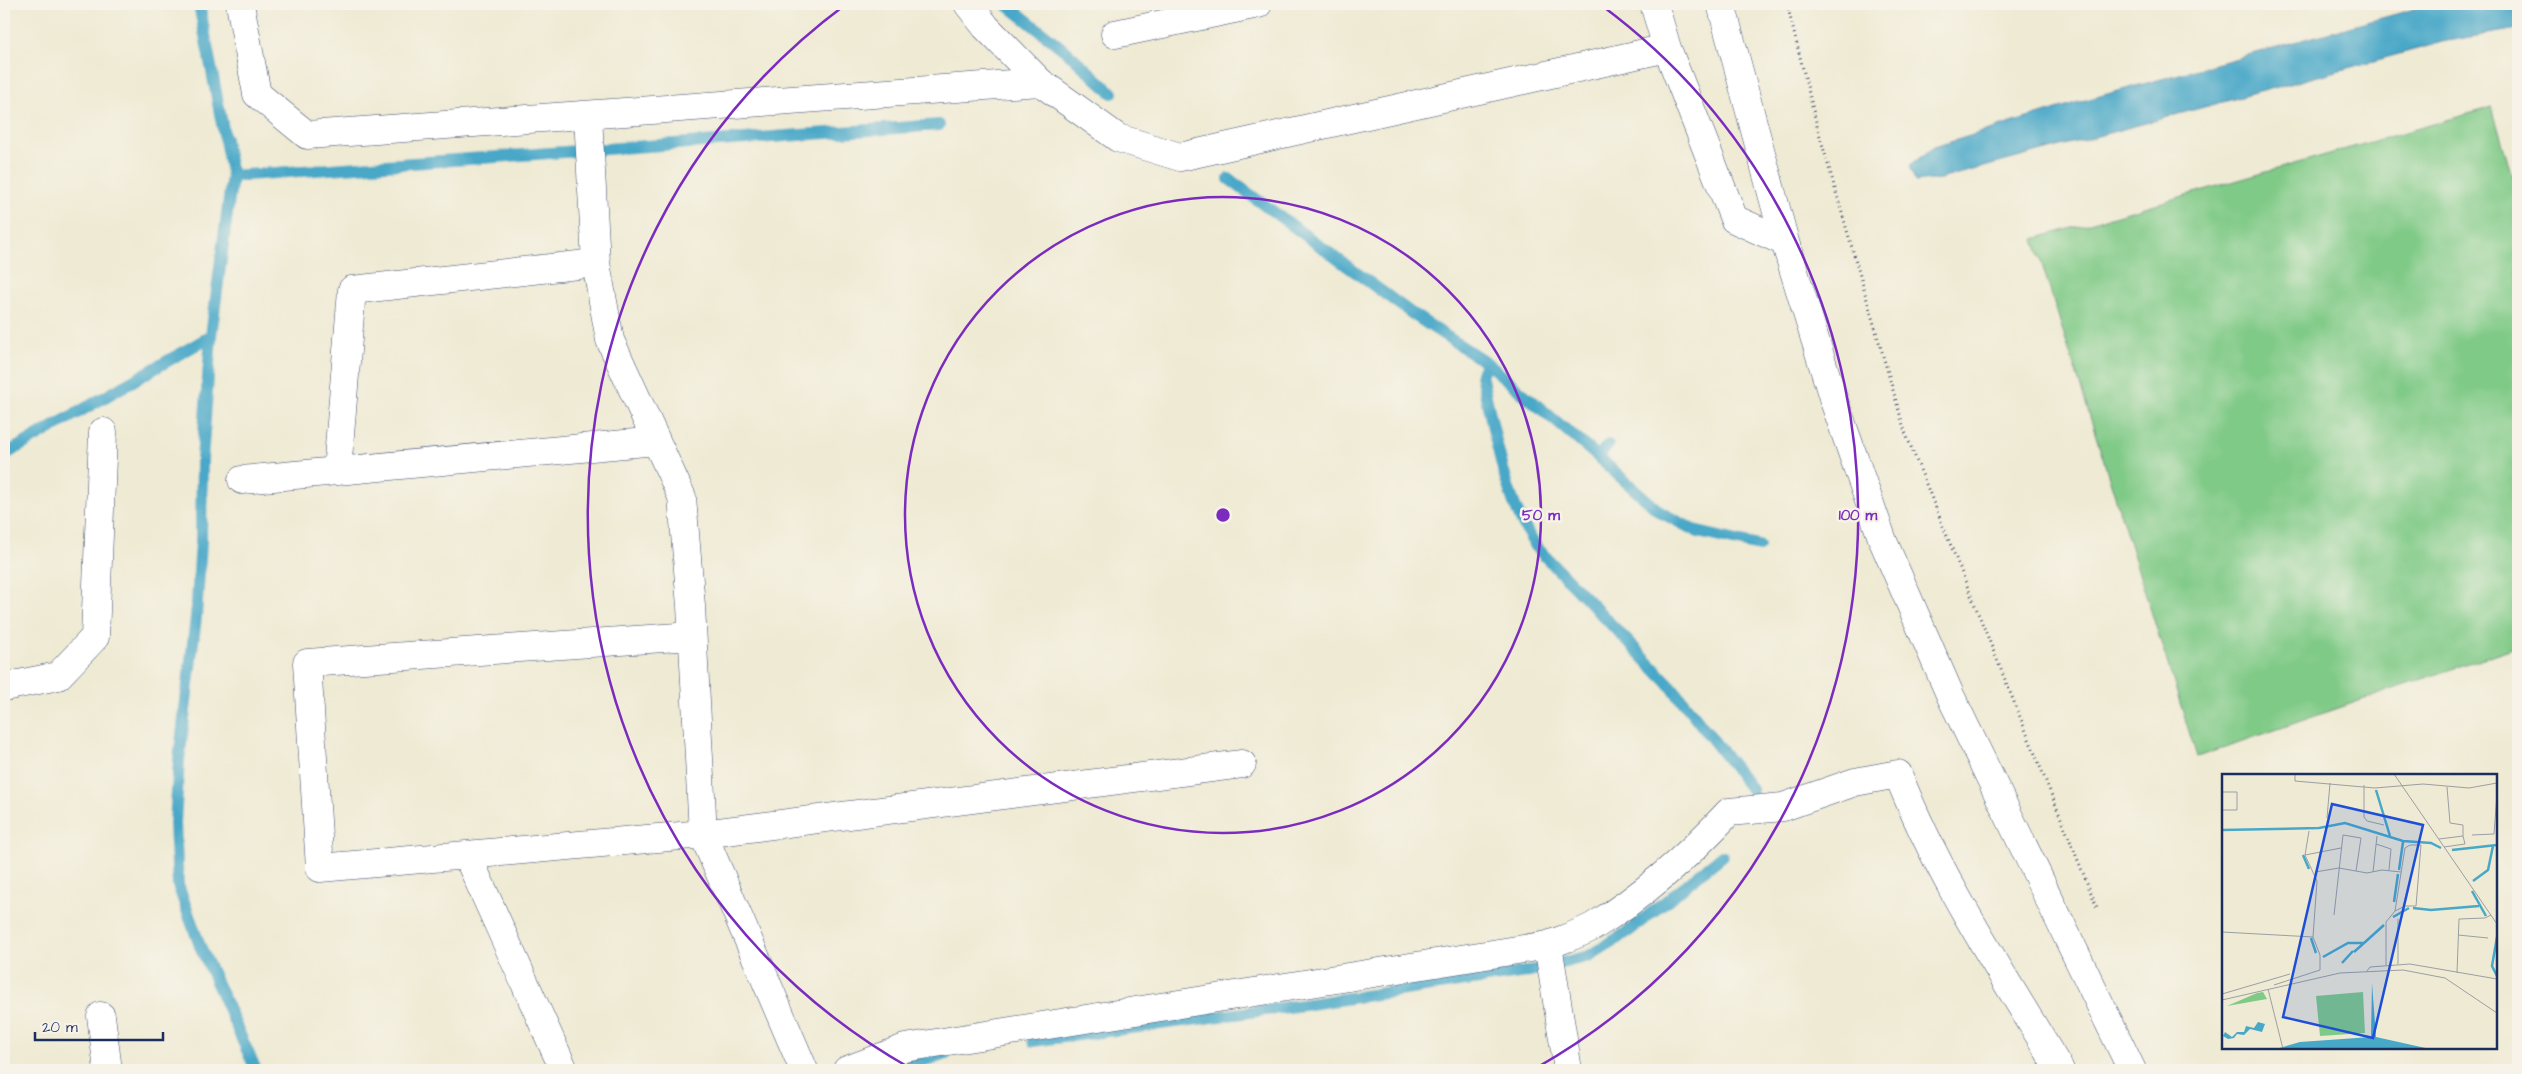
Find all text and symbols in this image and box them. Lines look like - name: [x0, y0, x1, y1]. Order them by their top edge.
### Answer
- text: 50 m: [1522, 505, 1560, 526]
- text: 100 m: [1839, 505, 1878, 526]
- centre of rings: [1214, 506, 1232, 524]
- inset map: [2222, 774, 2497, 1049]
- scale bar: [35, 1009, 162, 1041]
- text: 20 m: [42, 1017, 78, 1038]

